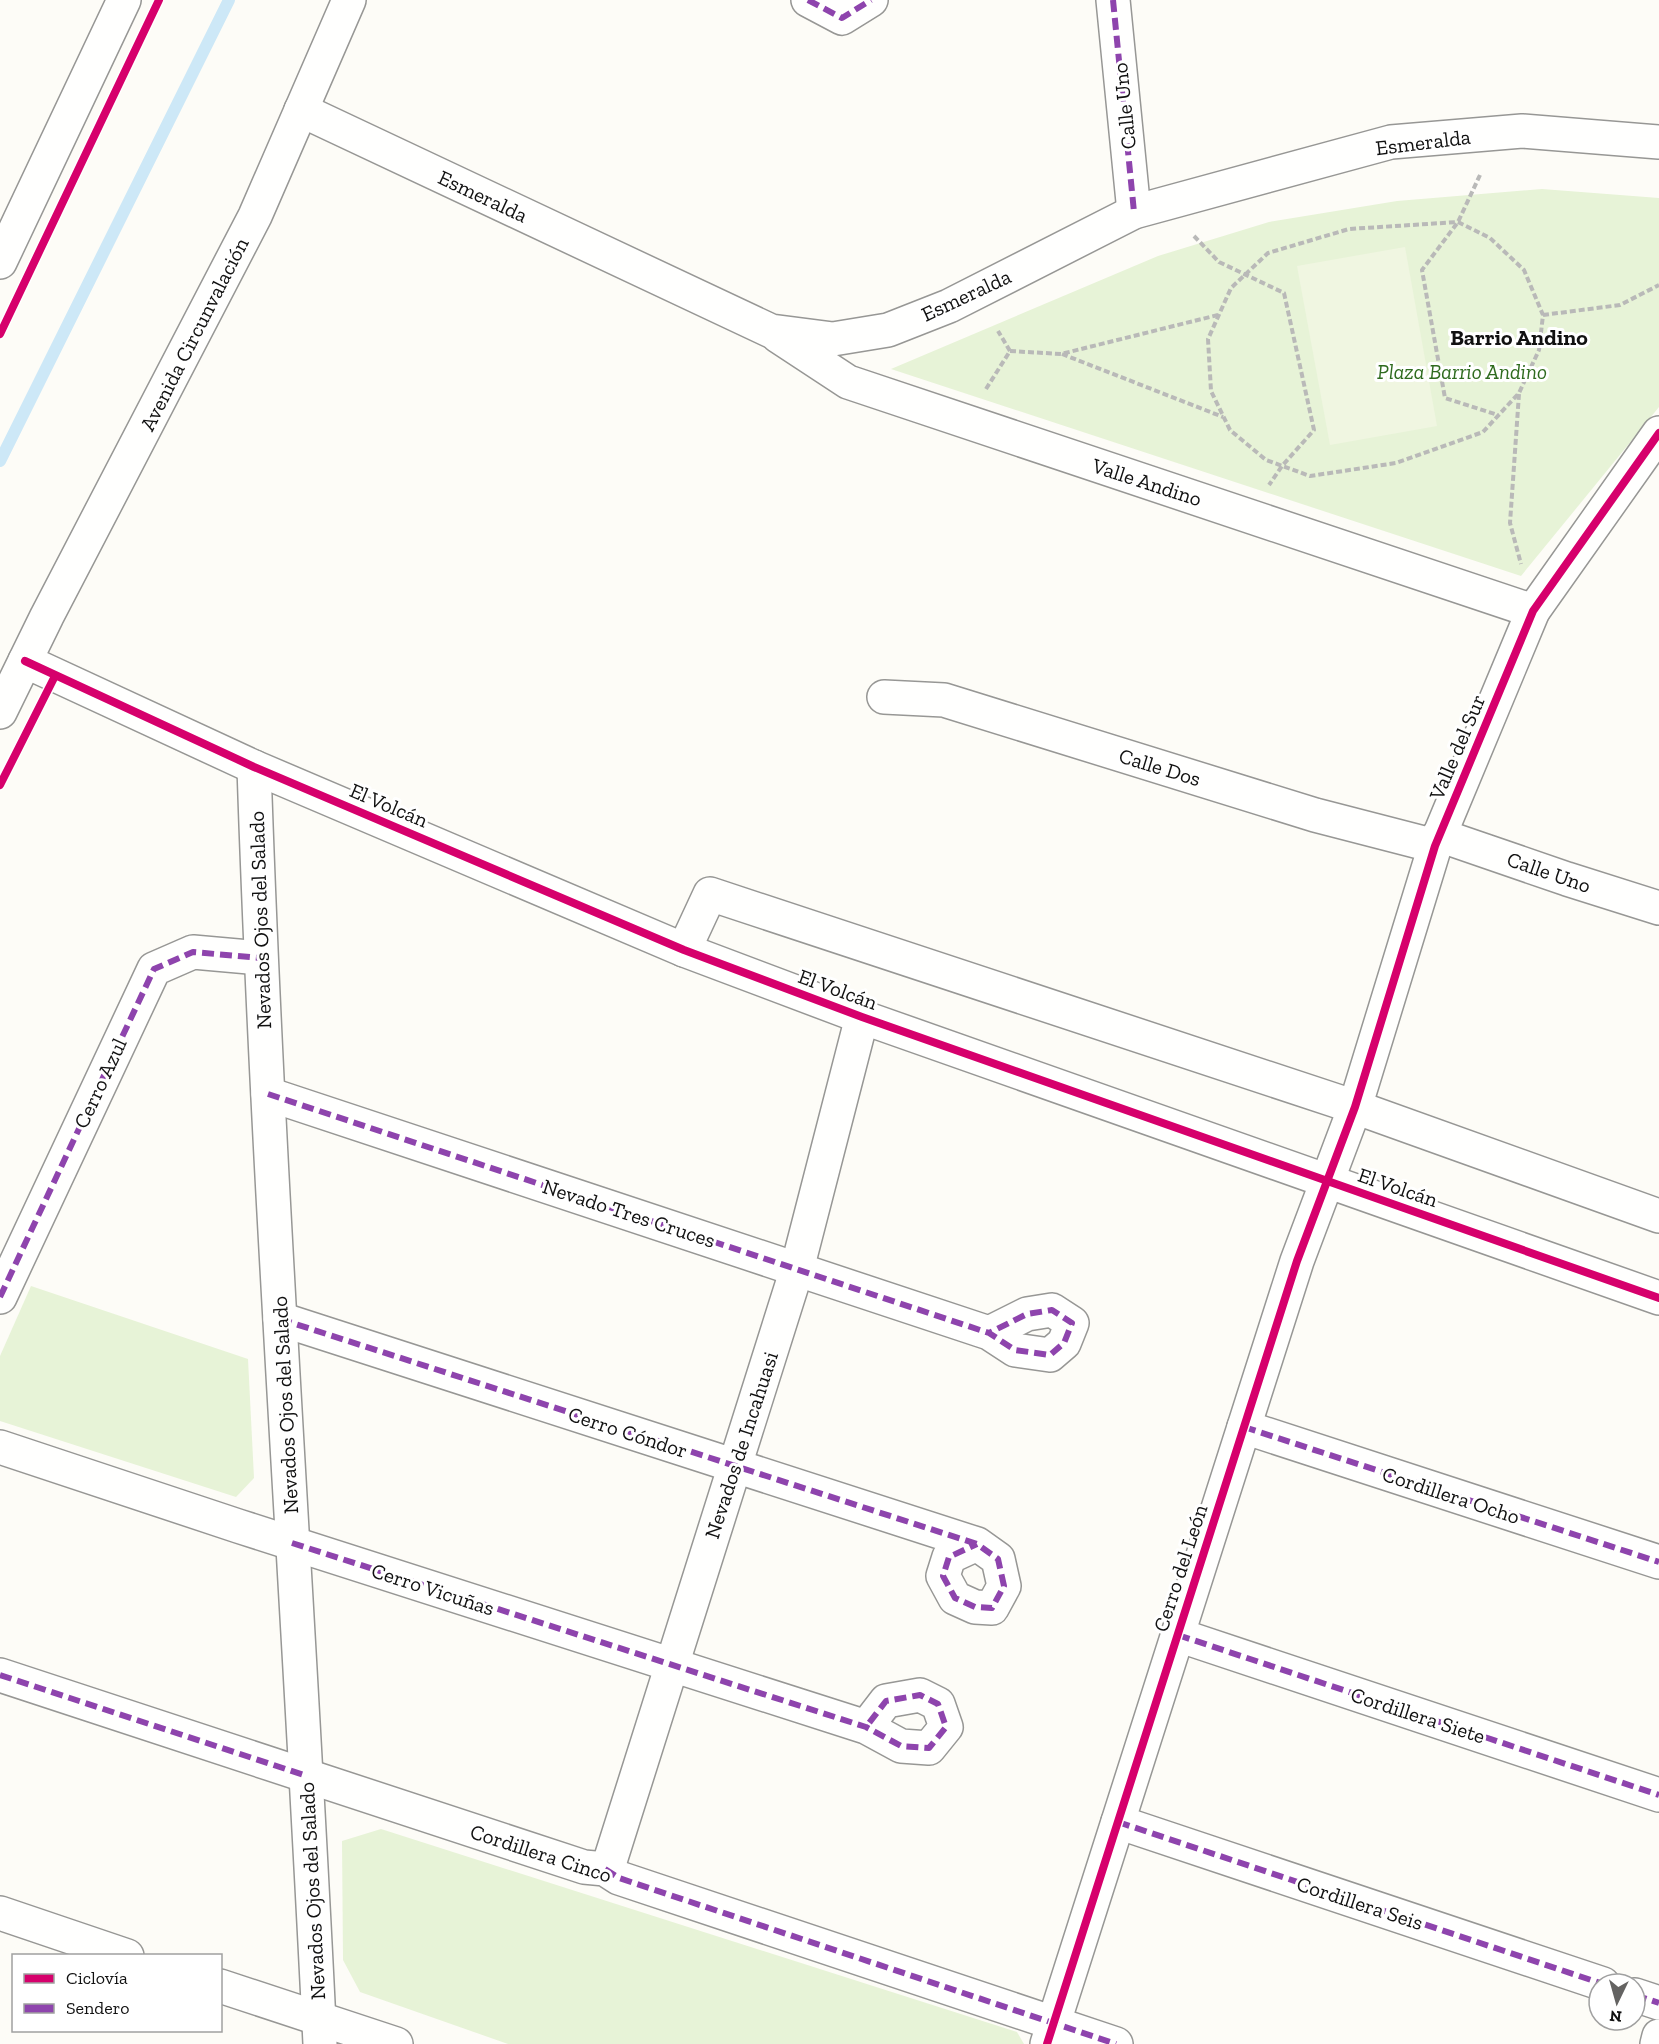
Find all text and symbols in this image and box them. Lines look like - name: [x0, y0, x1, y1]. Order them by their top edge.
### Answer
- street label: Calle Uno: [1107, 61, 1141, 151]
- street label: Esmeralda: [1374, 124, 1472, 160]
- street label: Esmeralda: [434, 164, 532, 228]
- street label: Avenida Circunvalación: [134, 233, 254, 435]
- street label: Esmeralda: [917, 263, 1015, 327]
- district label: Barrio Andino: [1450, 324, 1588, 351]
- park label: Plaza Barrio Andino: [1377, 359, 1547, 384]
- street label: Valle Andino: [1088, 452, 1205, 511]
- street label: Valle del Sur: [1423, 691, 1490, 804]
- street label: Calle Dos: [1116, 743, 1204, 791]
- street label: El Volcán: [346, 777, 432, 833]
- street label: Nevados Ojos del Salado: [244, 811, 277, 1029]
- street label: Calle Uno: [1504, 846, 1594, 898]
- street label: El Volcán: [795, 963, 881, 1015]
- street label: Cerro Azul: [68, 1034, 132, 1132]
- street label: El Volcán: [1355, 1162, 1441, 1212]
- street label: Nevado Tres Cruces: [539, 1173, 719, 1253]
- street label: Nevados Ojos del Salado: [267, 1295, 304, 1515]
- street label: Nevados de Incahuasi: [699, 1348, 783, 1542]
- street label: Cerro Cóndor: [565, 1401, 691, 1463]
- street label: Cordillera Ocho: [1379, 1461, 1523, 1529]
- street label: Cerro del León: [1148, 1501, 1212, 1635]
- street label: Cerro Vicuñas: [368, 1557, 498, 1621]
- street label: Cordillera Siete: [1348, 1681, 1489, 1749]
- street label: Nevados Ojos del Salado: [294, 1781, 331, 2001]
- street label: Cordillera Cinco: [467, 1818, 615, 1888]
- street label: Cordillera Seis: [1294, 1871, 1426, 1935]
- legend: [12, 1954, 222, 2032]
- text: Ciclovía: [66, 1967, 128, 1989]
- north arrow: [1587, 1972, 1647, 2032]
- text: Sendero: [66, 1997, 130, 2019]
- text: N: [1609, 2006, 1623, 2026]

